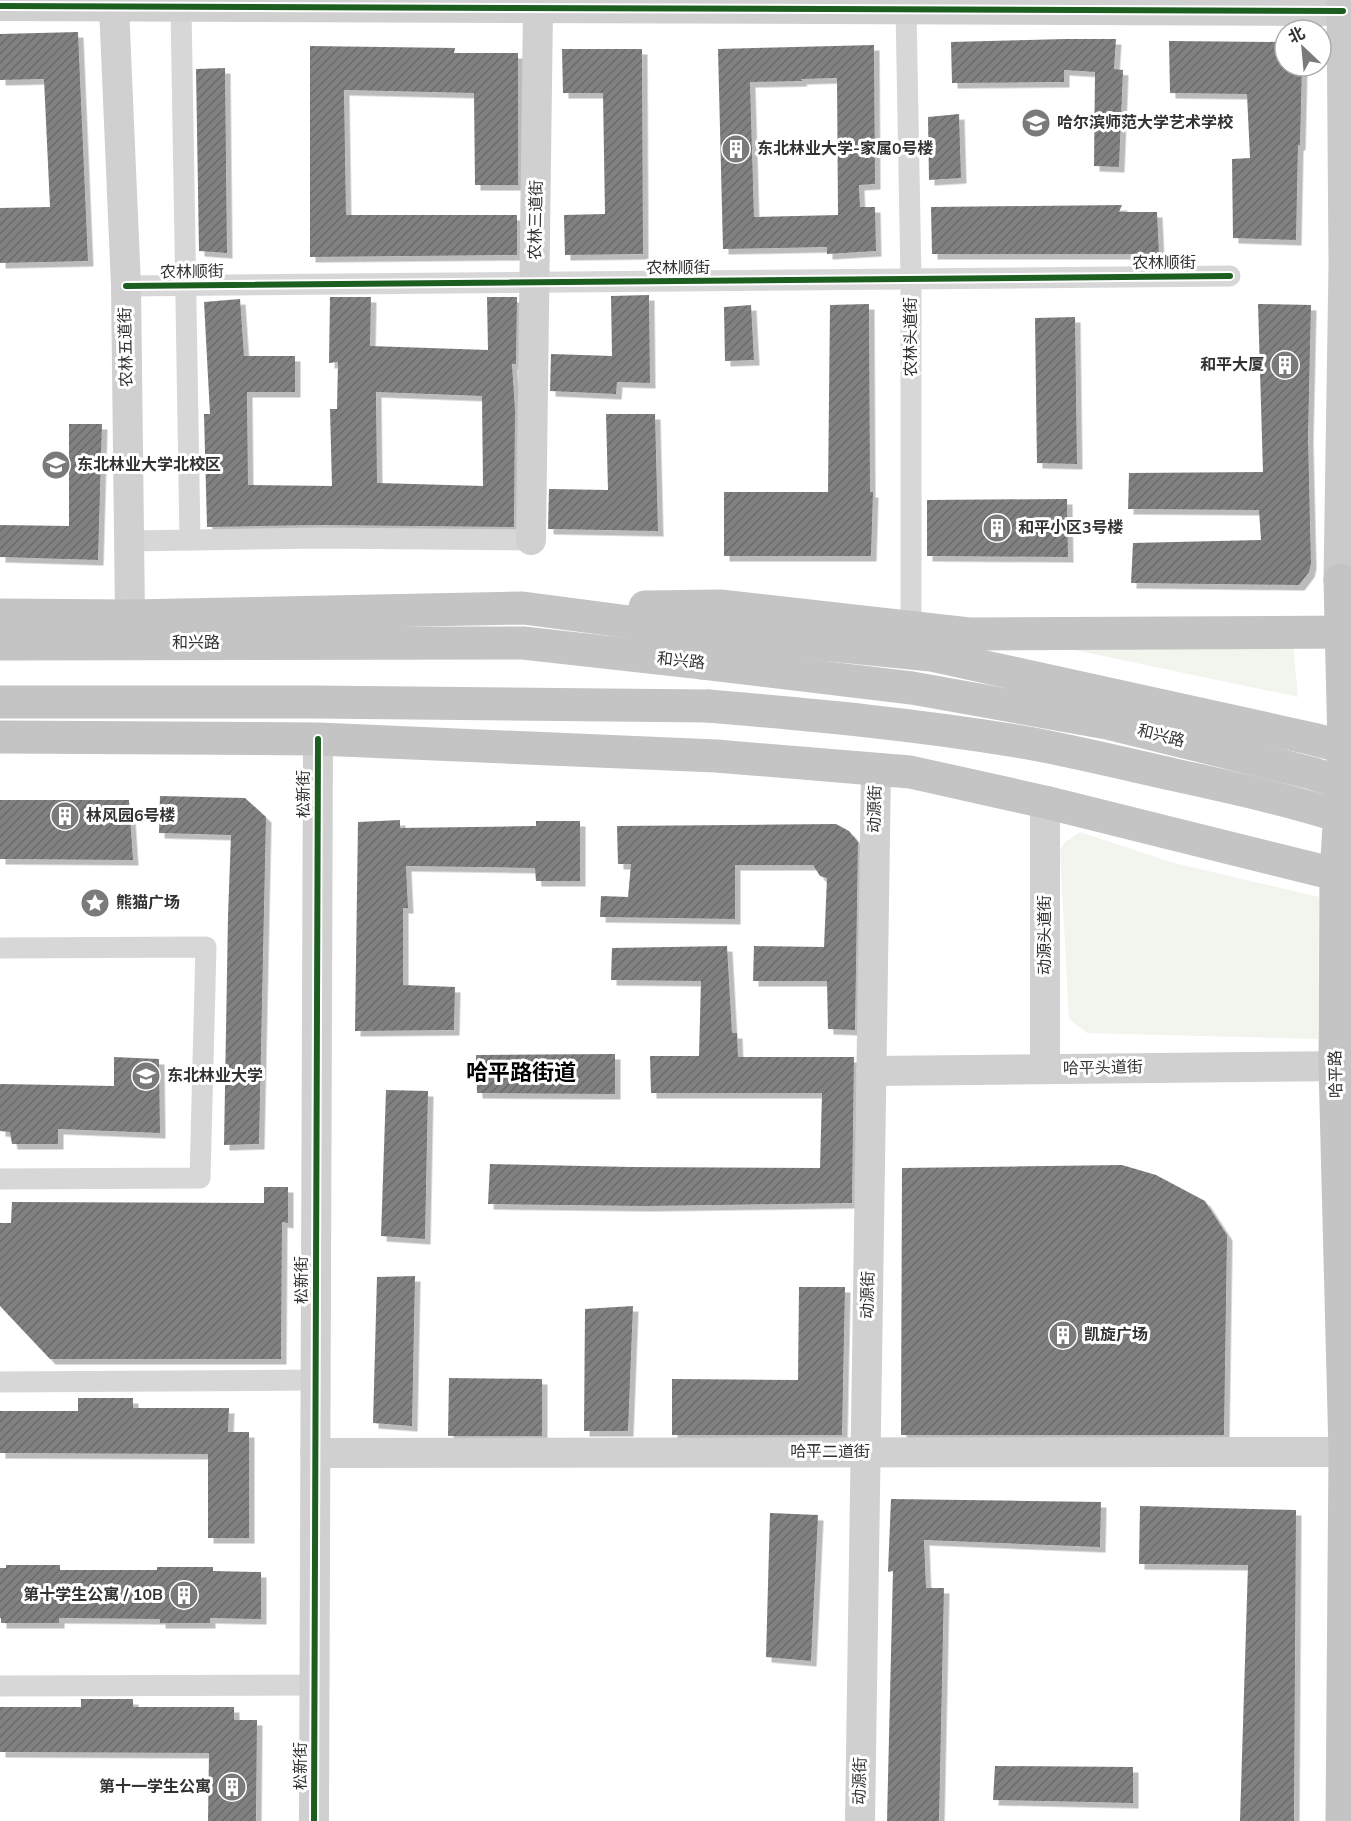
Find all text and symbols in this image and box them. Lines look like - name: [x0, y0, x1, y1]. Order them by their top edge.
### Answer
- north arrow: [1273, 18, 1333, 78]
- text: 北: [1285, 22, 1309, 49]
- school or university icon: 哈尔滨师范大学艺术学校: [1020, 107, 1052, 139]
- place label: 哈尔滨师范大学艺术学校: [1057, 112, 1234, 134]
- building icon: 东北林业大学-家属0号楼: [720, 133, 752, 165]
- place label: 东北林业大学-家属0号楼: [757, 138, 934, 160]
- street label: 农林三道街: [524, 180, 548, 260]
- street label: 农林顺街: [1132, 252, 1196, 274]
- street label: 农林顺街: [646, 257, 710, 279]
- street label: 农林顺街: [160, 260, 224, 284]
- street label: 农林头道街: [900, 297, 922, 377]
- street label: 农林五道街: [114, 307, 138, 387]
- building icon: 和平大厦: [1269, 349, 1301, 381]
- place label: 和平大厦: [1200, 354, 1264, 376]
- school or university icon: 东北林业大学北校区: [40, 449, 72, 481]
- place label: 东北林业大学北校区: [77, 454, 221, 476]
- building icon: 和平小区3号楼: [981, 512, 1013, 544]
- place label: 和平小区3号楼: [1018, 517, 1124, 539]
- street label: 和兴路: [172, 632, 220, 654]
- street label: 和兴路: [656, 648, 706, 674]
- street label: 和兴路: [1135, 720, 1187, 752]
- street label: 松新街: [293, 770, 315, 818]
- street label: 动源街: [864, 785, 886, 833]
- building icon: 林风园6号楼: [49, 800, 81, 832]
- place label: 林风园6号楼: [86, 805, 176, 827]
- place icon: 熊猫广场: [79, 887, 111, 919]
- place label: 熊猫广场: [116, 892, 180, 914]
- street label: 动源头道街: [1034, 895, 1056, 975]
- street label: 哈平路: [1325, 1050, 1347, 1098]
- street label: 哈平头道街: [1063, 1056, 1143, 1080]
- district label: 哈平路街道: [466, 1058, 576, 1088]
- school or university icon: 东北林业大学: [130, 1060, 162, 1092]
- place label: 东北林业大学: [167, 1065, 263, 1087]
- street label: 松新街: [291, 1256, 313, 1304]
- street label: 动源街: [857, 1271, 879, 1319]
- building icon: 凯旋广场: [1047, 1319, 1079, 1351]
- place label: 凯旋广场: [1084, 1324, 1148, 1346]
- street label: 哈平二道街: [790, 1441, 870, 1463]
- building icon: 第十学生公寓 / 10B: [168, 1579, 200, 1611]
- place label: 第十学生公寓 / 10B: [23, 1584, 163, 1606]
- street label: 松新街: [290, 1742, 312, 1790]
- street label: 动源街: [849, 1757, 871, 1805]
- building icon: 第十一学生公寓: [216, 1771, 248, 1803]
- place label: 第十一学生公寓: [99, 1776, 211, 1798]

